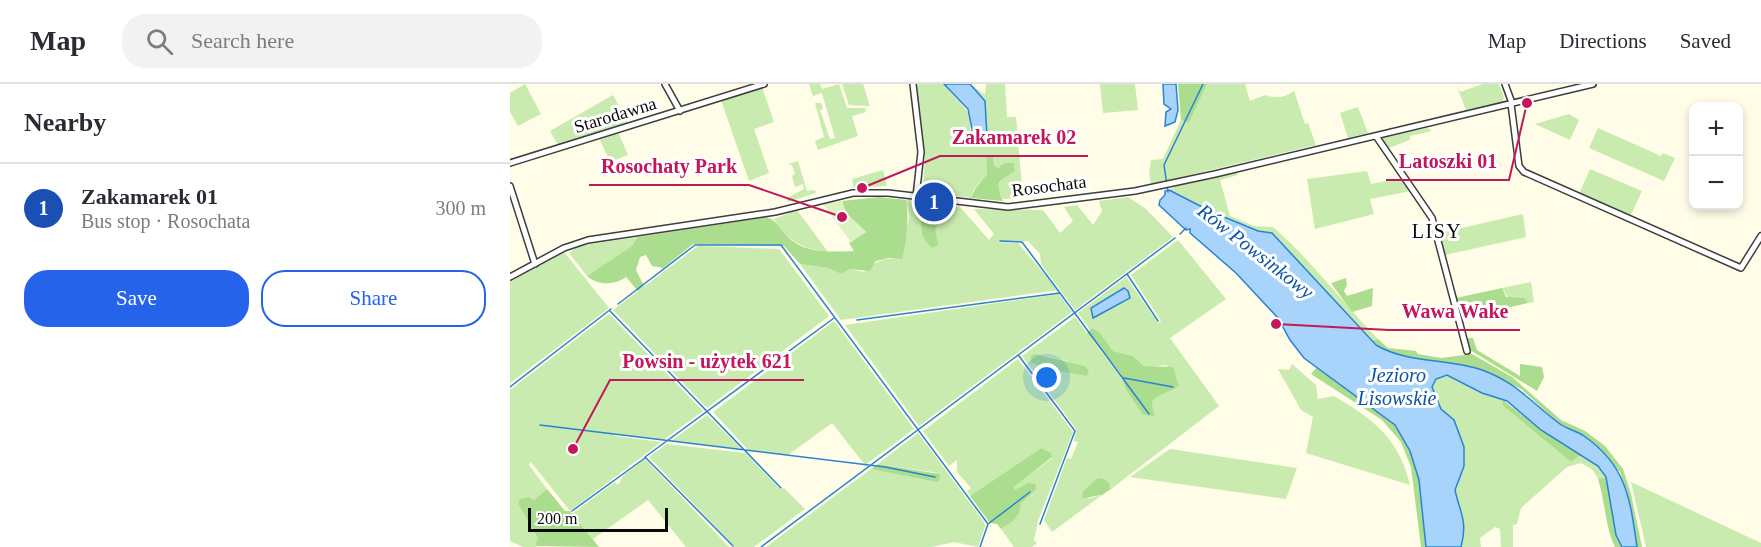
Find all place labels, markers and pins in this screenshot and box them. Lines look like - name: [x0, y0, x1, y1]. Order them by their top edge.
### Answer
- callout: Zakamarek 02: [940, 118, 1088, 156]
- callout: Latoszki 01: [1386, 142, 1509, 180]
- callout: Rosochaty Park: [589, 147, 749, 185]
- pin: 1: [914, 180, 954, 224]
- callout: Wawa Wake: [1389, 292, 1520, 330]
- callout: Powsin - użytek 621: [610, 342, 804, 380]

